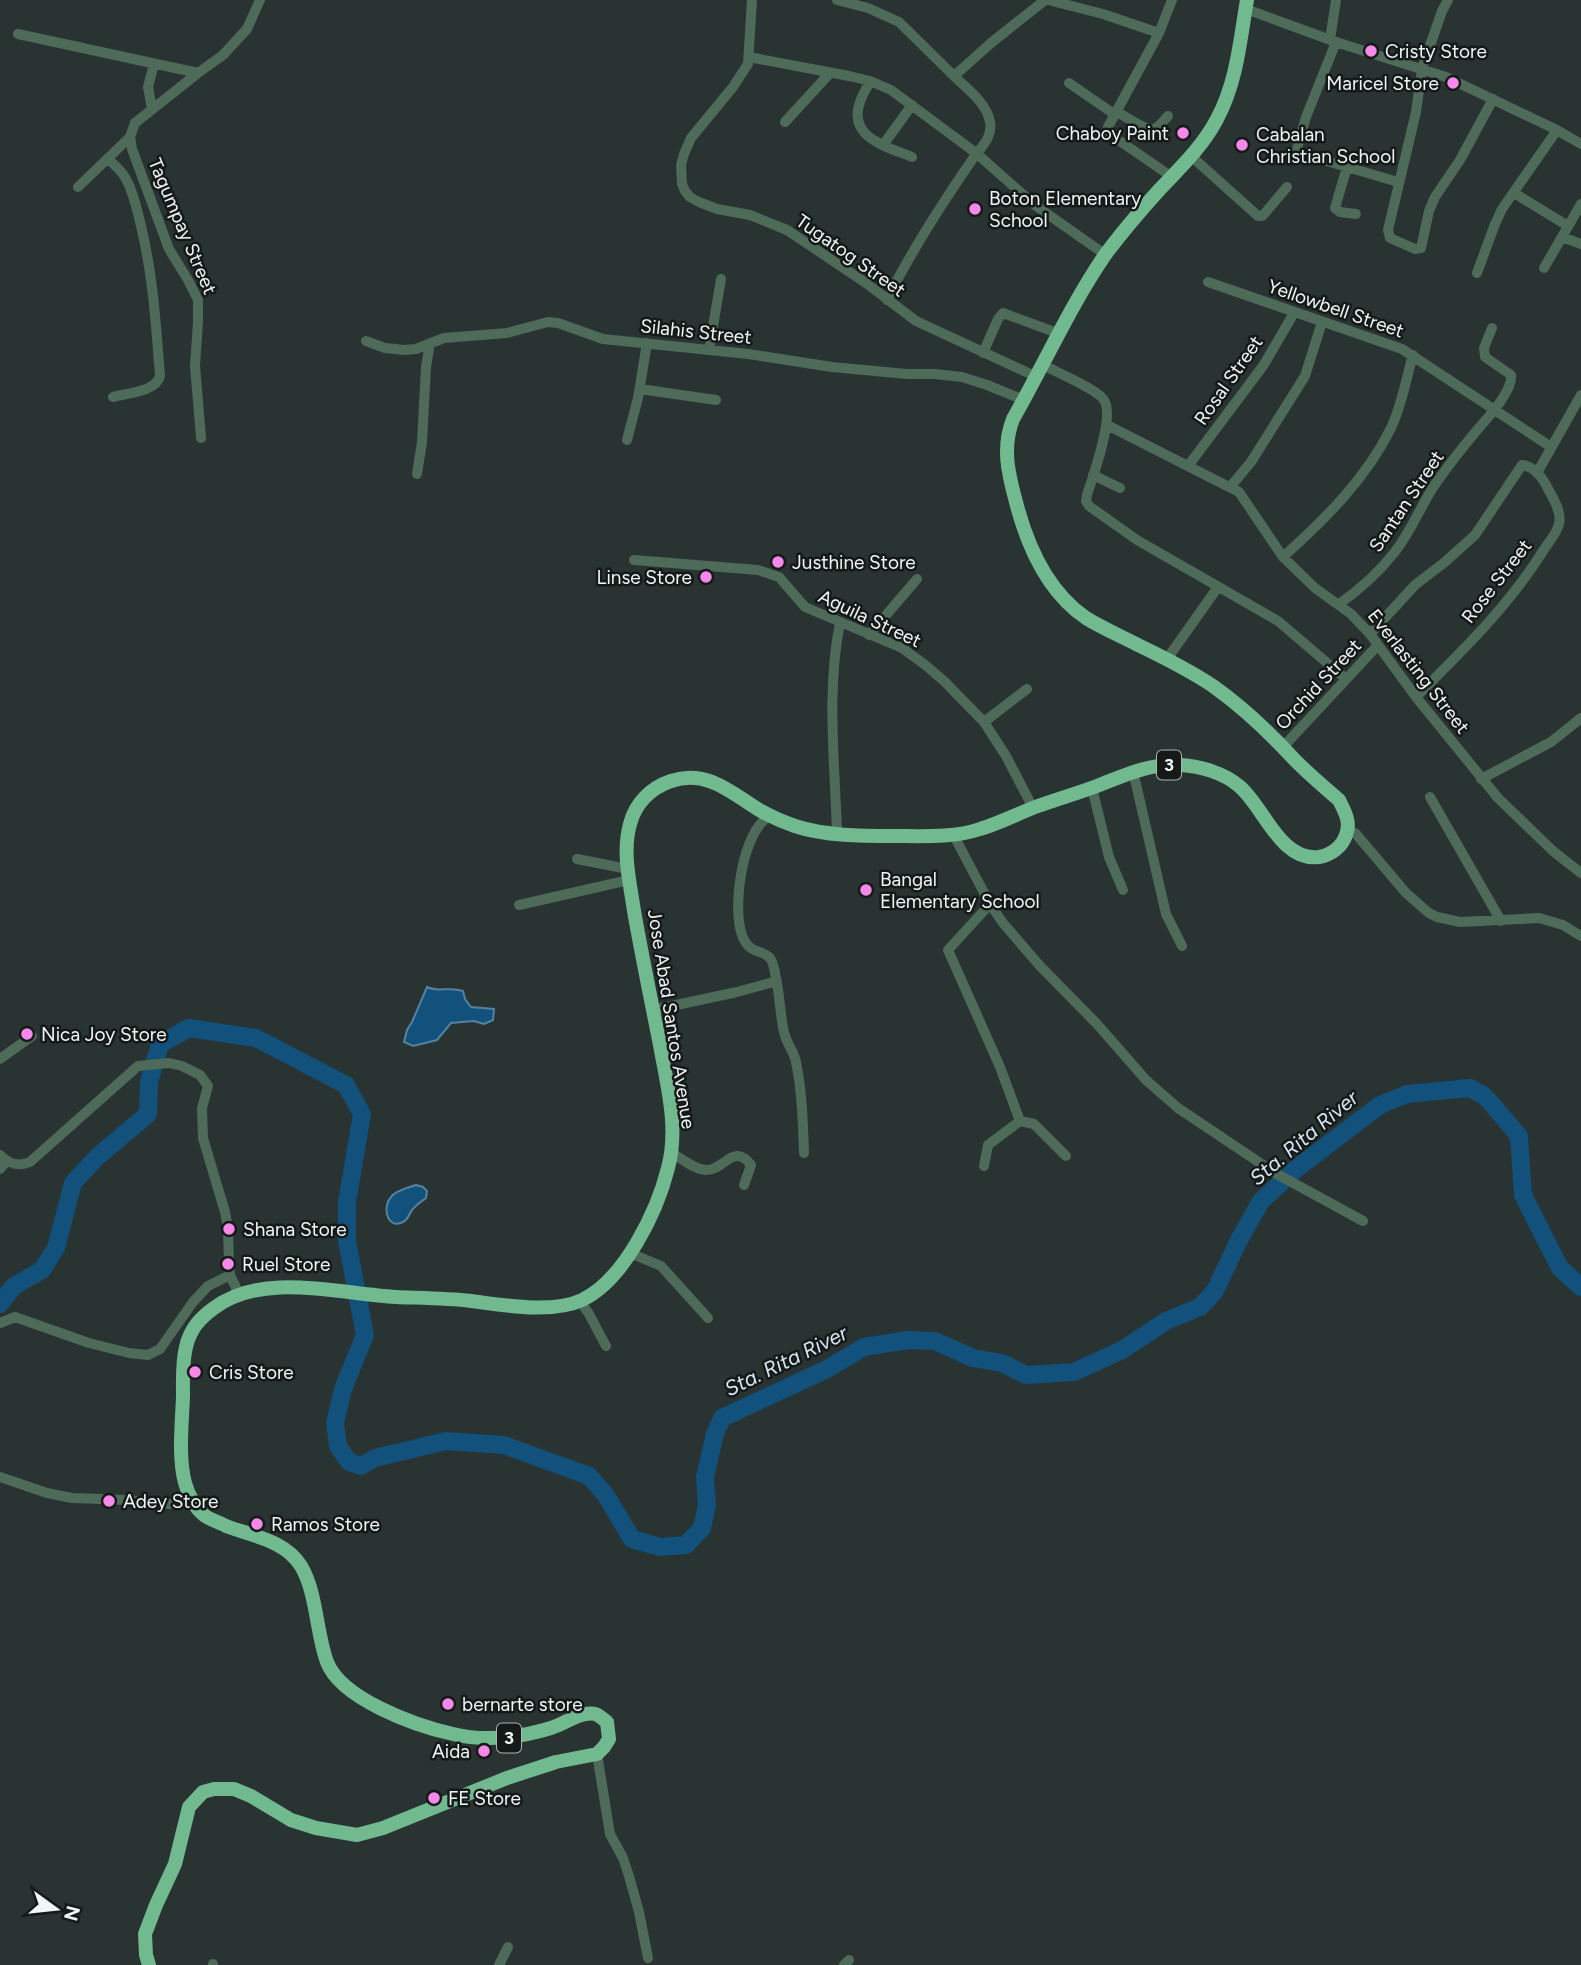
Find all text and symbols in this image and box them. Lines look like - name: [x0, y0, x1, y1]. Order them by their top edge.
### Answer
- place label: Cristy Store: [1385, 40, 1487, 63]
- marker: Cristy Store: [1363, 43, 1379, 59]
- place label: Maricel Store: [1326, 72, 1439, 95]
- marker: Maricel Store: [1445, 75, 1461, 91]
- place label: Chaboy Paint: [1056, 122, 1169, 145]
- place label: Cabalan Christian School: [1256, 123, 1395, 168]
- marker: Chaboy Paint: [1175, 125, 1191, 141]
- marker: Cabalan Christian School: [1234, 137, 1250, 153]
- street label: Tagumpay Street: [144, 155, 222, 298]
- place label: Boton Elementary School: [989, 187, 1141, 232]
- marker: Boton Elementary School: [967, 201, 983, 217]
- street label: Tugatog Street: [792, 209, 910, 302]
- street label: Yellowbell Street: [1265, 274, 1407, 343]
- street label: Silahis Street: [639, 314, 753, 349]
- street label: Rosal Street: [1189, 331, 1268, 429]
- street label: Santan Street: [1364, 446, 1449, 556]
- street label: Rose Street: [1457, 535, 1536, 628]
- place label: Justhine Store: [792, 551, 916, 574]
- marker: Justhine Store: [770, 554, 786, 570]
- place label: Linse Store: [597, 566, 692, 589]
- marker: Linse Store: [698, 569, 714, 585]
- street label: Aguila Street: [815, 585, 925, 652]
- street label: Everlasting Street: [1363, 604, 1474, 738]
- street label: Orchid Street: [1271, 634, 1366, 734]
- road number: 3: [1157, 750, 1181, 780]
- place label: Bangal Elementary School: [880, 868, 1040, 913]
- marker: Bangal Elementary School: [858, 882, 874, 898]
- street label: Jose Abad Santos Avenue: [643, 908, 700, 1131]
- place label: Nica Joy Store: [41, 1023, 167, 1046]
- marker: Nica Joy Store: [19, 1026, 35, 1042]
- water label: Sta. Rita River: [1244, 1084, 1364, 1190]
- place label: Shana Store: [243, 1218, 347, 1241]
- marker: Shana Store: [221, 1221, 237, 1237]
- place label: Ruel Store: [242, 1253, 330, 1276]
- marker: Ruel Store: [220, 1256, 236, 1272]
- water label: Sta. Rita River: [720, 1320, 852, 1401]
- place label: Cris Store: [209, 1361, 294, 1384]
- marker: Cris Store: [187, 1364, 203, 1380]
- place label: Adey Store: [123, 1490, 218, 1513]
- marker: Adey Store: [101, 1493, 117, 1509]
- place label: Ramos Store: [271, 1513, 380, 1536]
- marker: Ramos Store: [249, 1516, 265, 1532]
- place label: bernarte store: [462, 1693, 583, 1716]
- marker: bernarte store: [440, 1696, 456, 1712]
- road number: 3: [497, 1723, 521, 1752]
- place label: Aida: [432, 1740, 470, 1763]
- marker: Aida: [476, 1743, 492, 1759]
- place label: FE Store: [448, 1787, 521, 1810]
- marker: FE Store: [426, 1790, 442, 1806]
- north arrow: [21, 1874, 91, 1944]
- text: N: [59, 1903, 85, 1923]

